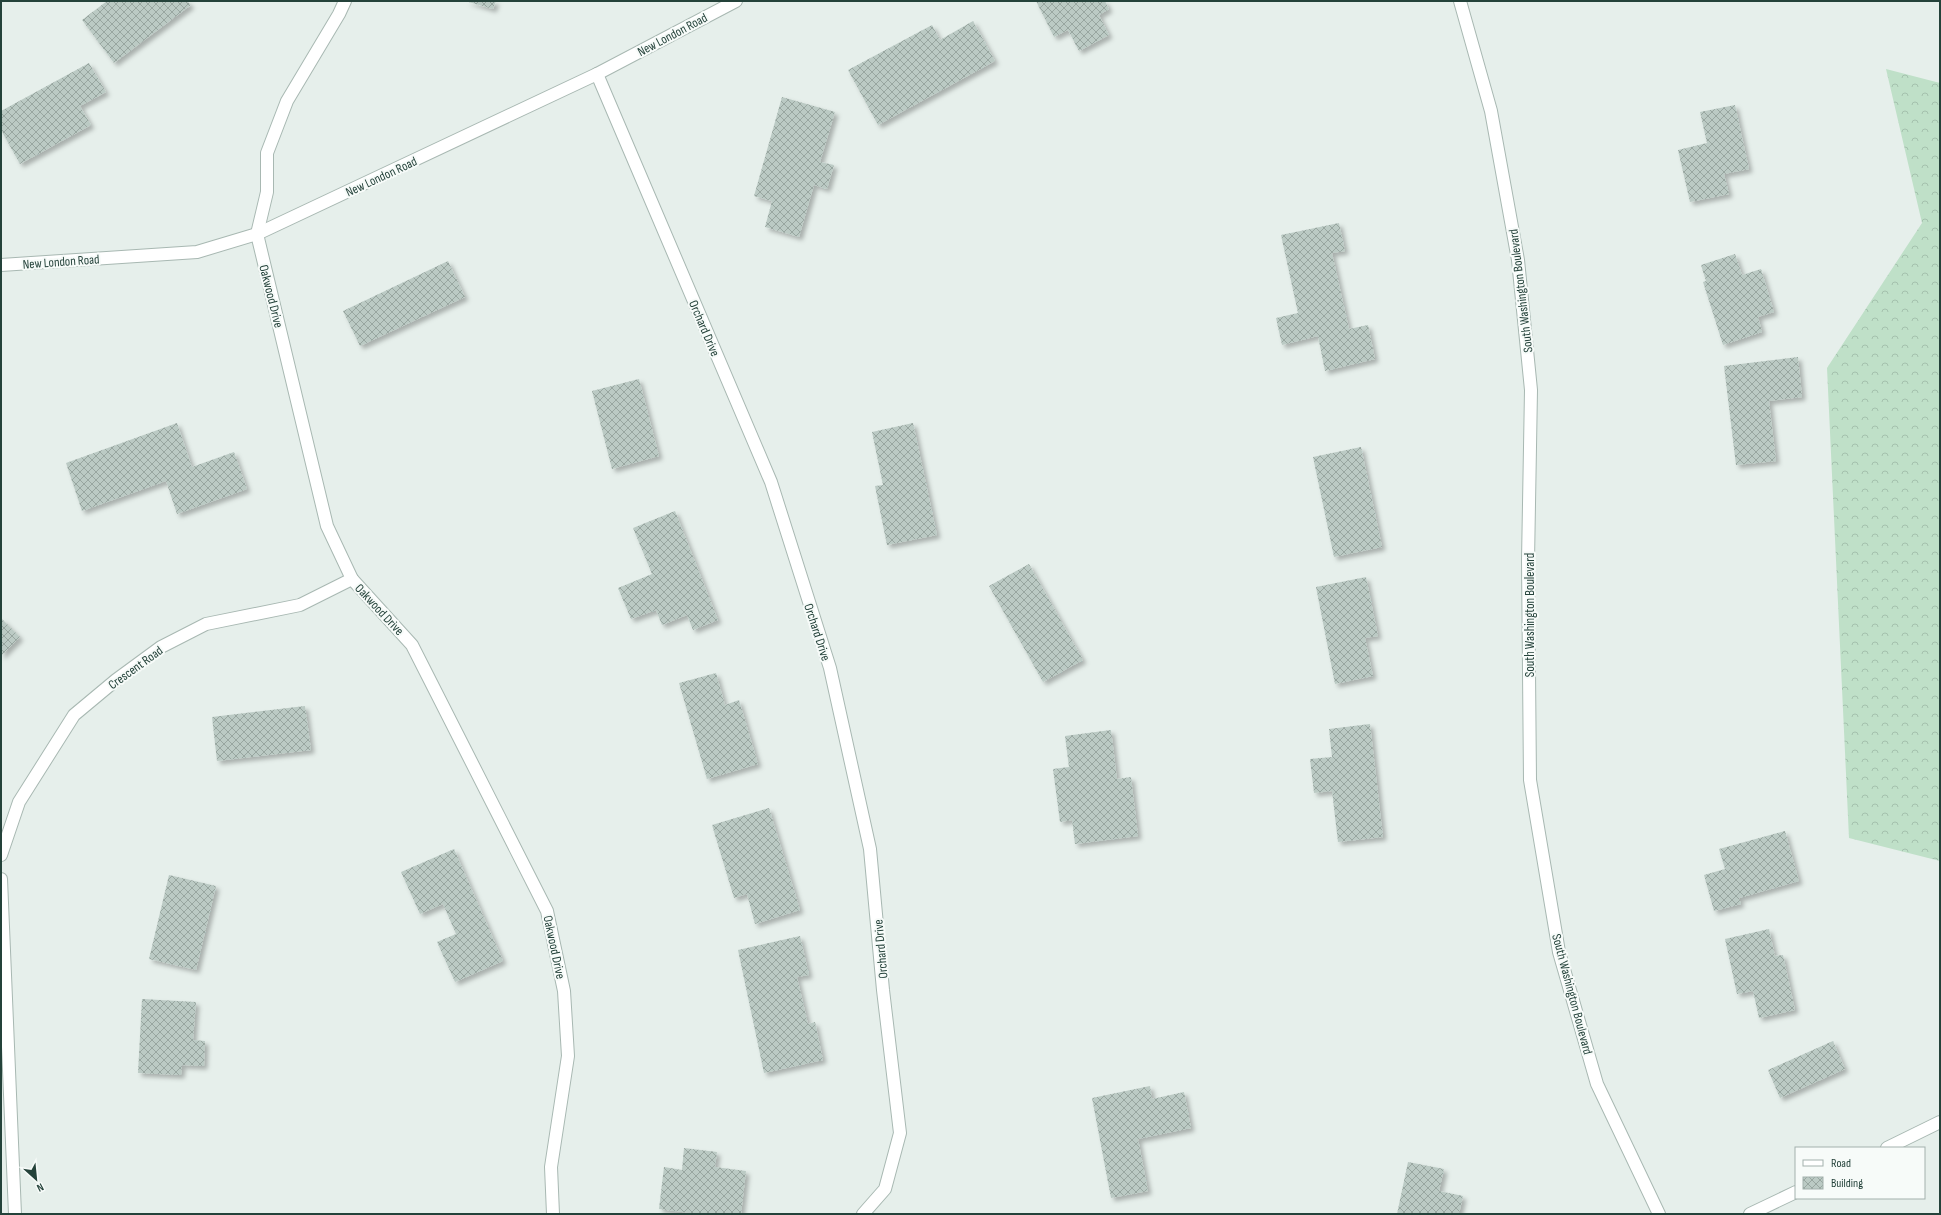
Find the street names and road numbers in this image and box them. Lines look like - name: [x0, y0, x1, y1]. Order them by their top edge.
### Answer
- street label: New London Road: [635, 10, 710, 60]
- street label: New London Road: [343, 153, 420, 200]
- street label: South Washington Boulevard: [1505, 228, 1537, 354]
- street label: New London Road: [22, 251, 100, 273]
- street label: Oakwood Drive: [255, 263, 287, 329]
- street label: Orchard Drive: [685, 298, 723, 359]
- street label: South Washington Boulevard: [1522, 553, 1538, 677]
- street label: Oakwood Drive: [351, 581, 407, 639]
- street label: Orchard Drive: [800, 602, 834, 663]
- street label: Crescent Road: [105, 643, 166, 693]
- street label: Oakwood Drive: [539, 914, 569, 980]
- street label: Orchard Drive: [870, 919, 892, 979]
- street label: South Washington Boulevard: [1548, 932, 1596, 1056]

